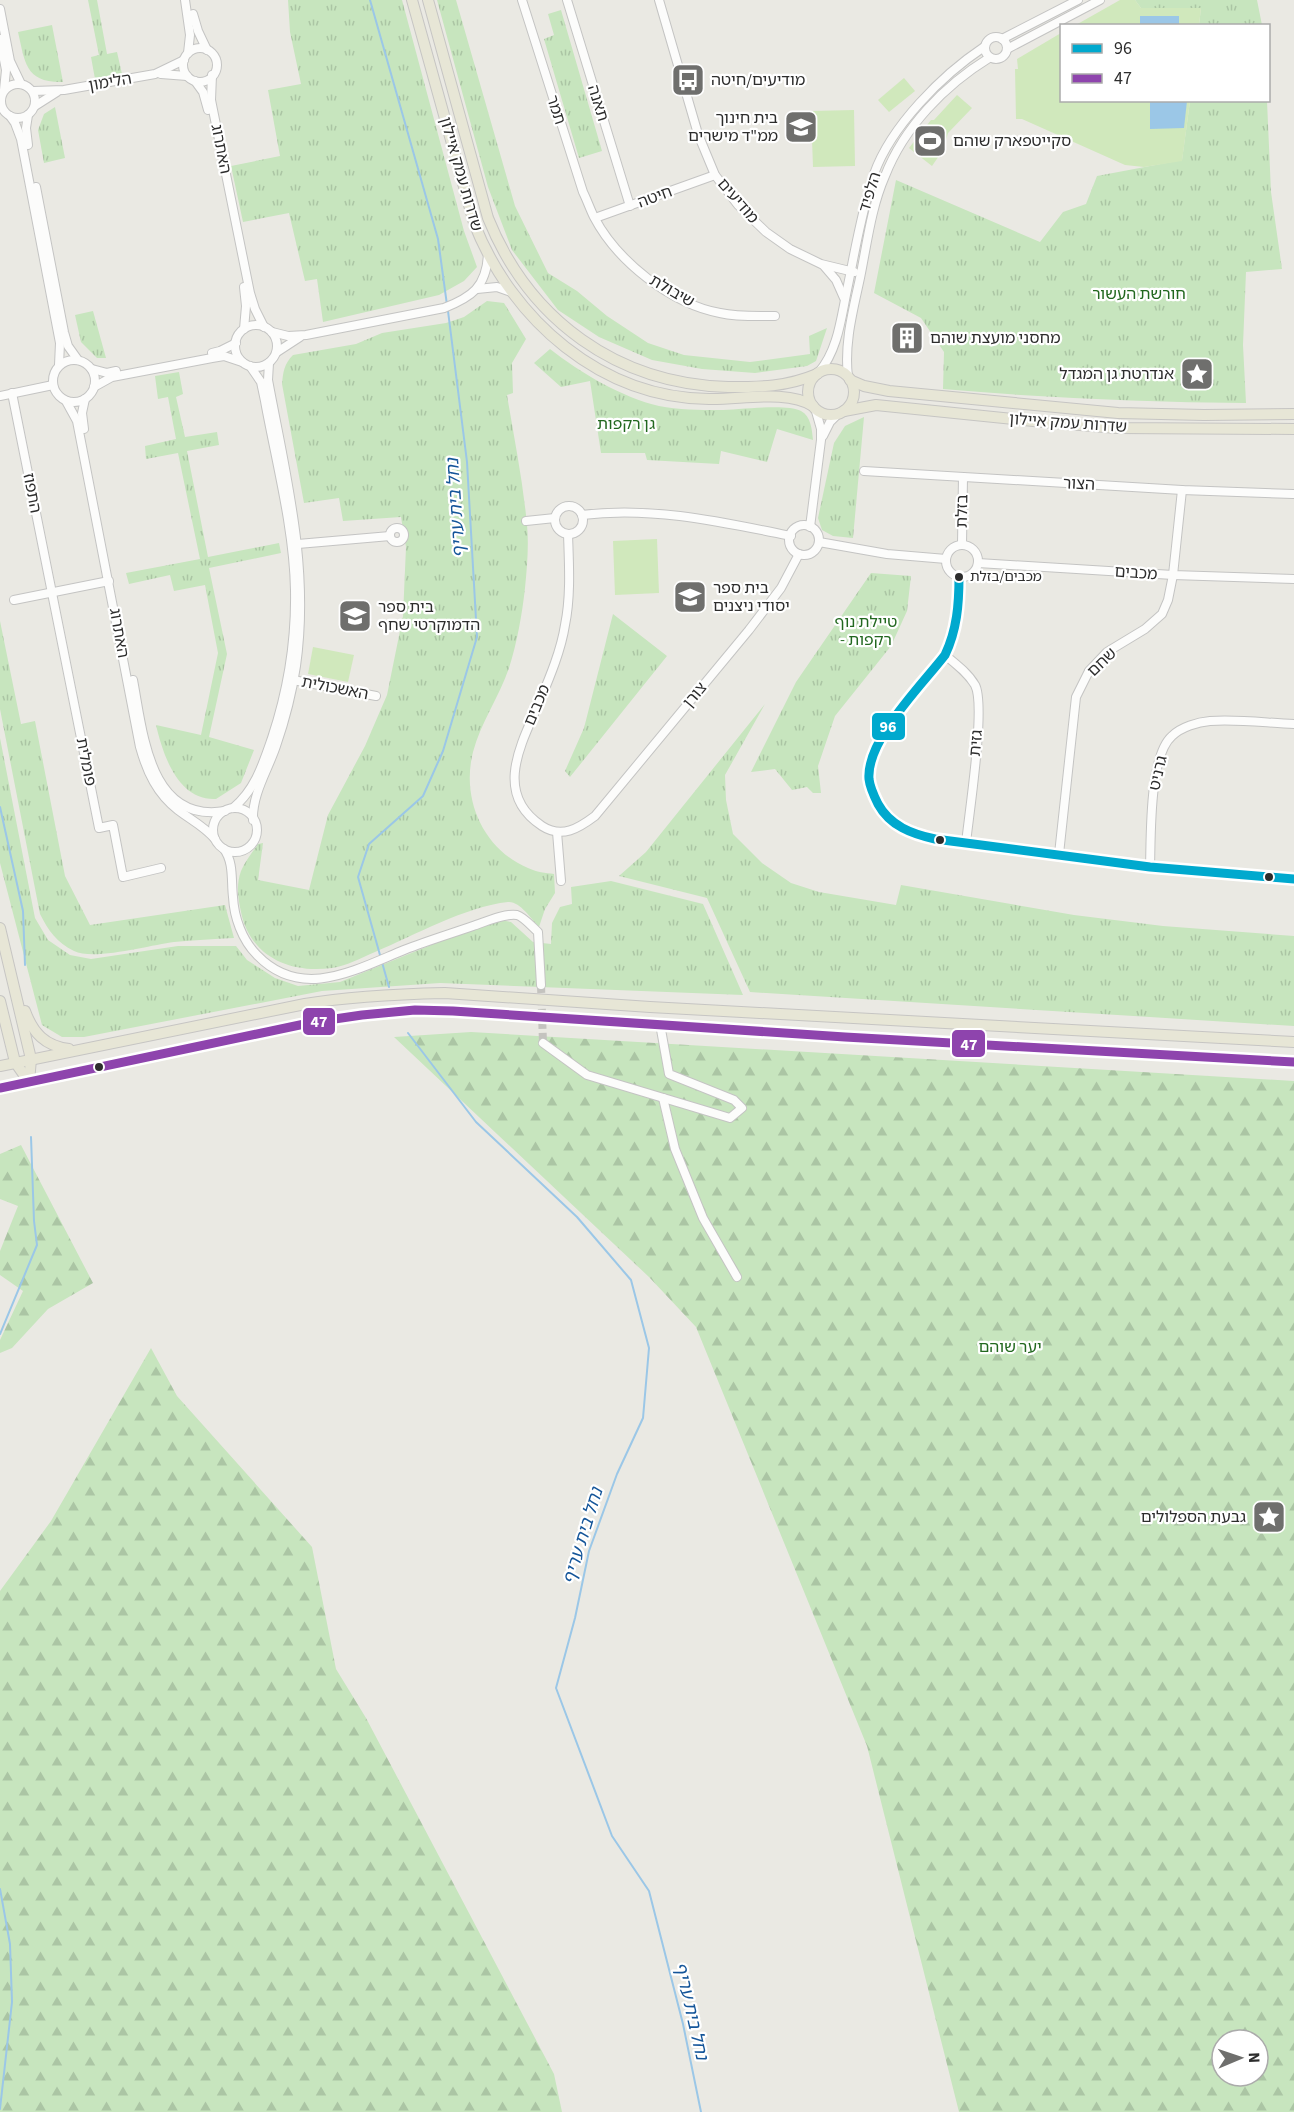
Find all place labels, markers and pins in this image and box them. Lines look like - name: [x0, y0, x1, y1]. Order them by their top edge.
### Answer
- bus stop icon: מודיעים/חיטה: [670, 62, 706, 98]
- place label: מודיעים/חיטה: [711, 69, 805, 91]
- place label: בית חינוך ממ"ד מישרים: [688, 107, 778, 147]
- school or university icon: בית חינוך ממ"ד מישרים: [783, 109, 819, 145]
- sports icon: סקייטפארק שוהם: [912, 123, 948, 159]
- place label: סקייטפארק שוהם: [953, 130, 1071, 152]
- building icon: מחסני מועצת שוהם: [889, 320, 925, 356]
- place label: מחסני מועצת שוהם: [930, 327, 1061, 349]
- place icon: אנדרטת גן המגדל: [1179, 356, 1215, 392]
- place label: אנדרטת גן המגדל: [1059, 363, 1174, 385]
- place label: מכבים/בזלת: [970, 567, 1042, 587]
- marker: מכבים/בזלת: [953, 571, 965, 583]
- place label: בית ספר יסודי ניצנים: [713, 577, 790, 617]
- school or university icon: בית ספר יסודי ניצנים: [672, 579, 708, 615]
- place label: בית ספר הדמוקרטי שחף: [378, 596, 480, 636]
- school or university icon: בית ספר הדמוקרטי שחף: [337, 598, 373, 634]
- unlabelled marker: [934, 834, 946, 846]
- unlabelled marker: [1263, 871, 1275, 883]
- unlabelled marker: [93, 1061, 105, 1073]
- place icon: גבעת הספלולים: [1251, 1499, 1287, 1535]
- place label: גבעת הספלולים: [1141, 1506, 1246, 1528]

